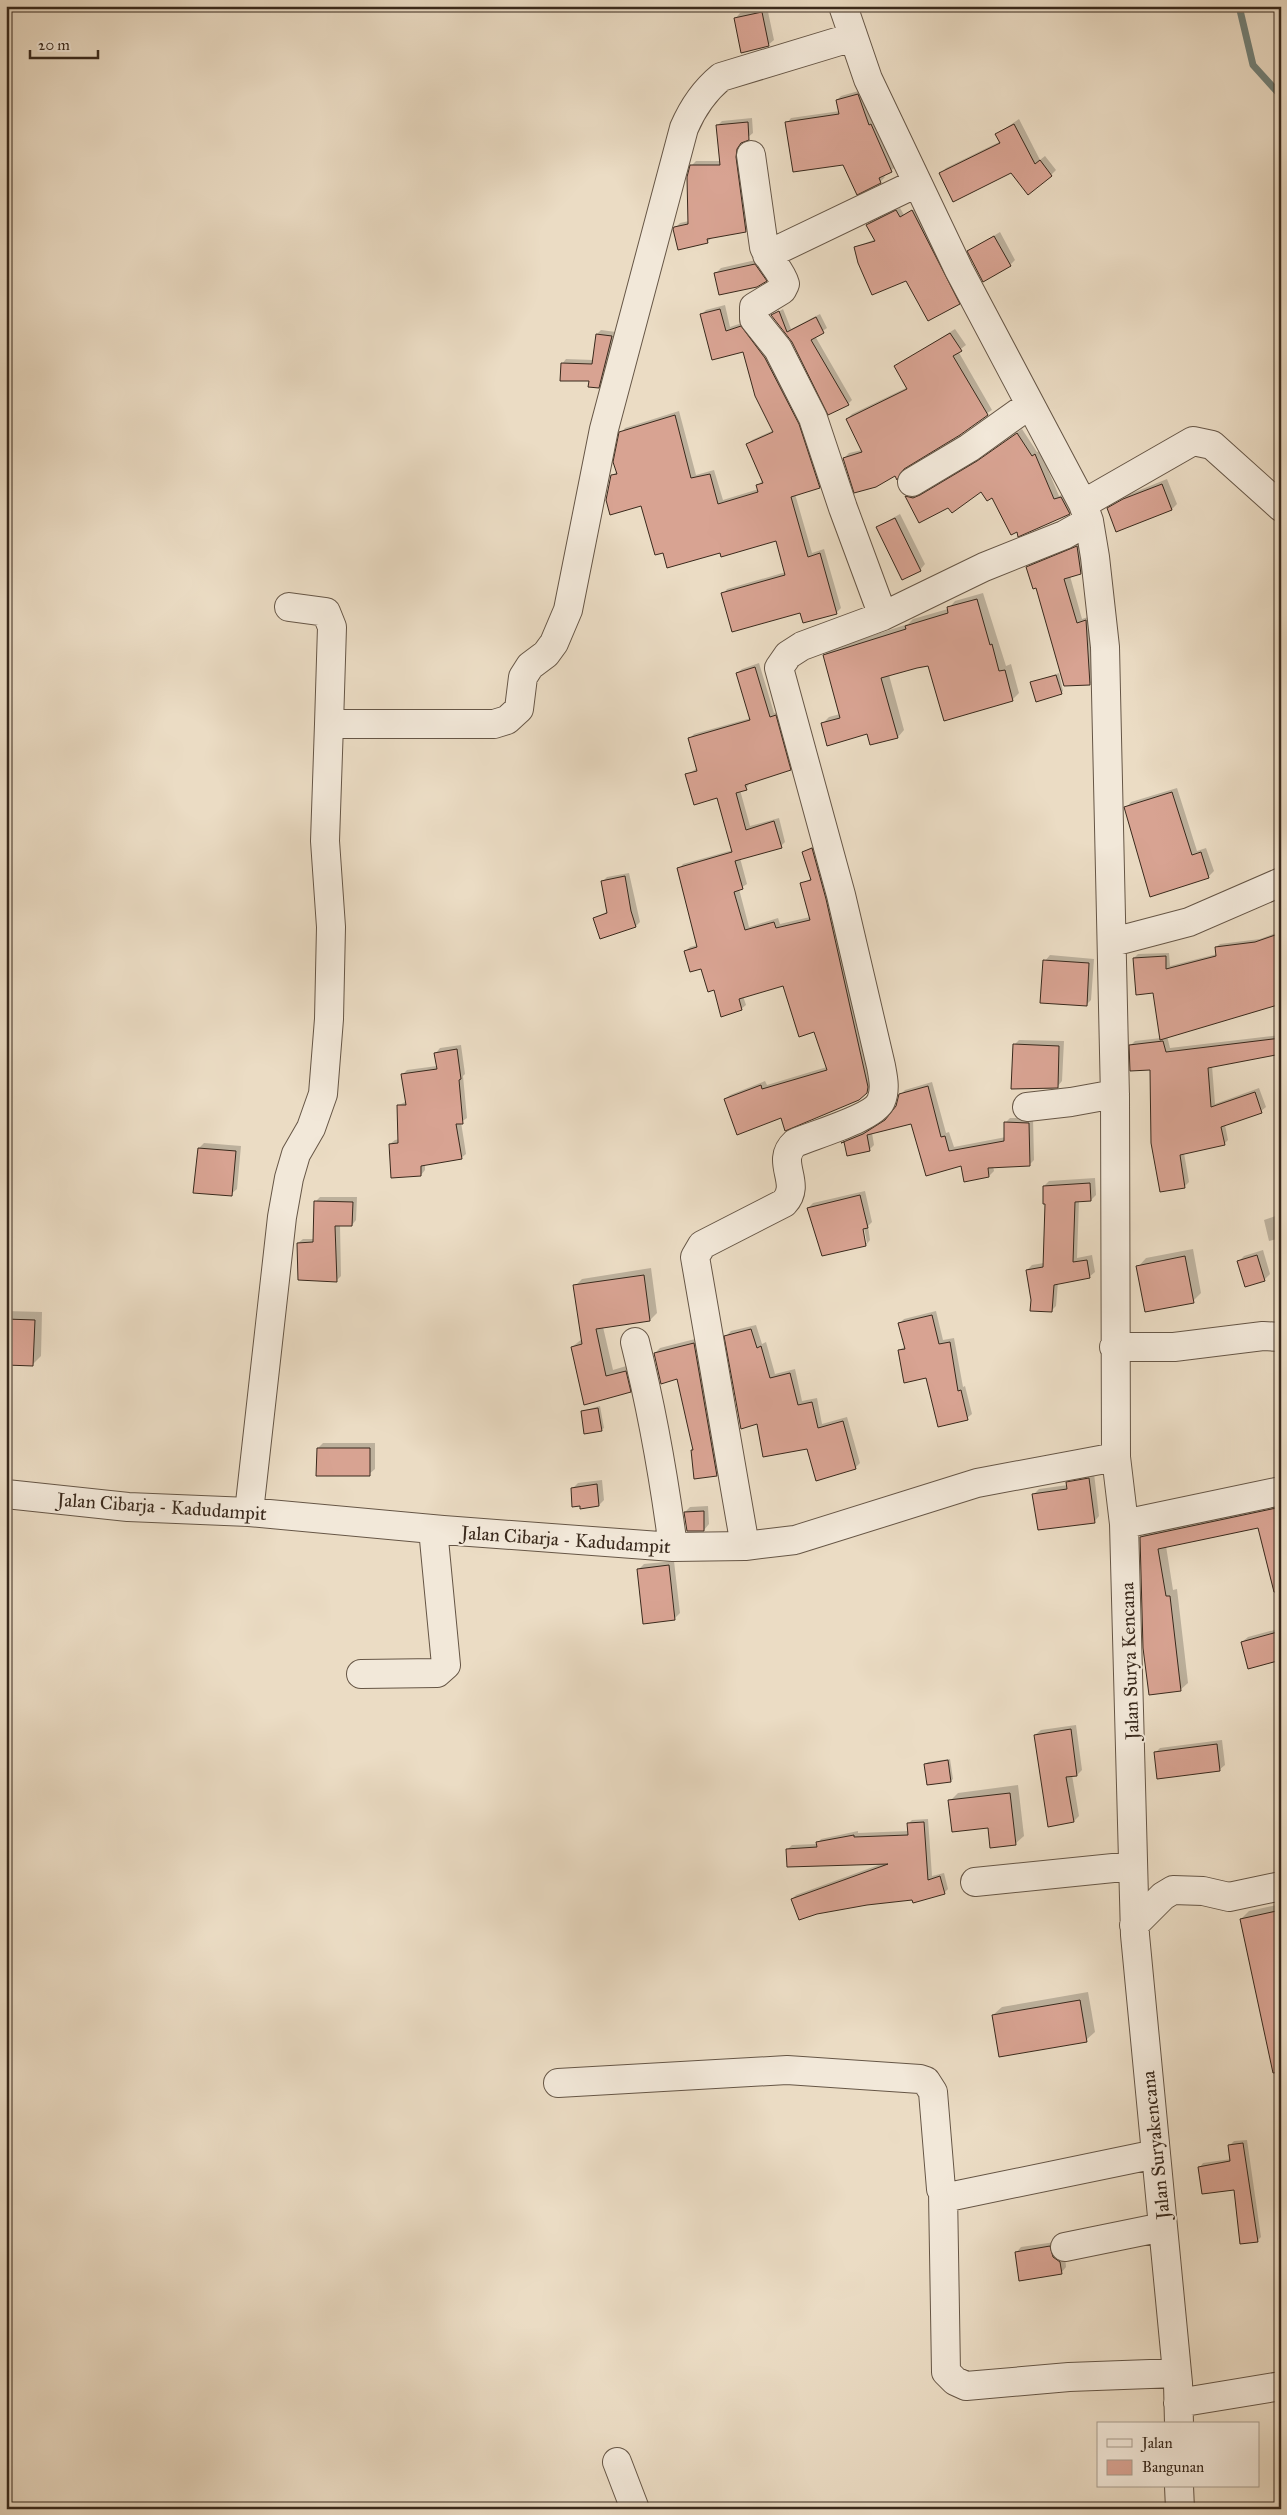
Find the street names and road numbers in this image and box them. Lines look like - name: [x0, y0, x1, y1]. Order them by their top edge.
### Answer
- street label: Jalan Cibarja - Kadudampit: [54, 1488, 268, 1526]
- street label: Jalan Cibarja - Kadudampit: [458, 1521, 672, 1559]
- street label: Jalan Surya Kencana: [1115, 1581, 1145, 1742]
- street label: Jalan Suryakencana: [1136, 2069, 1176, 2222]

